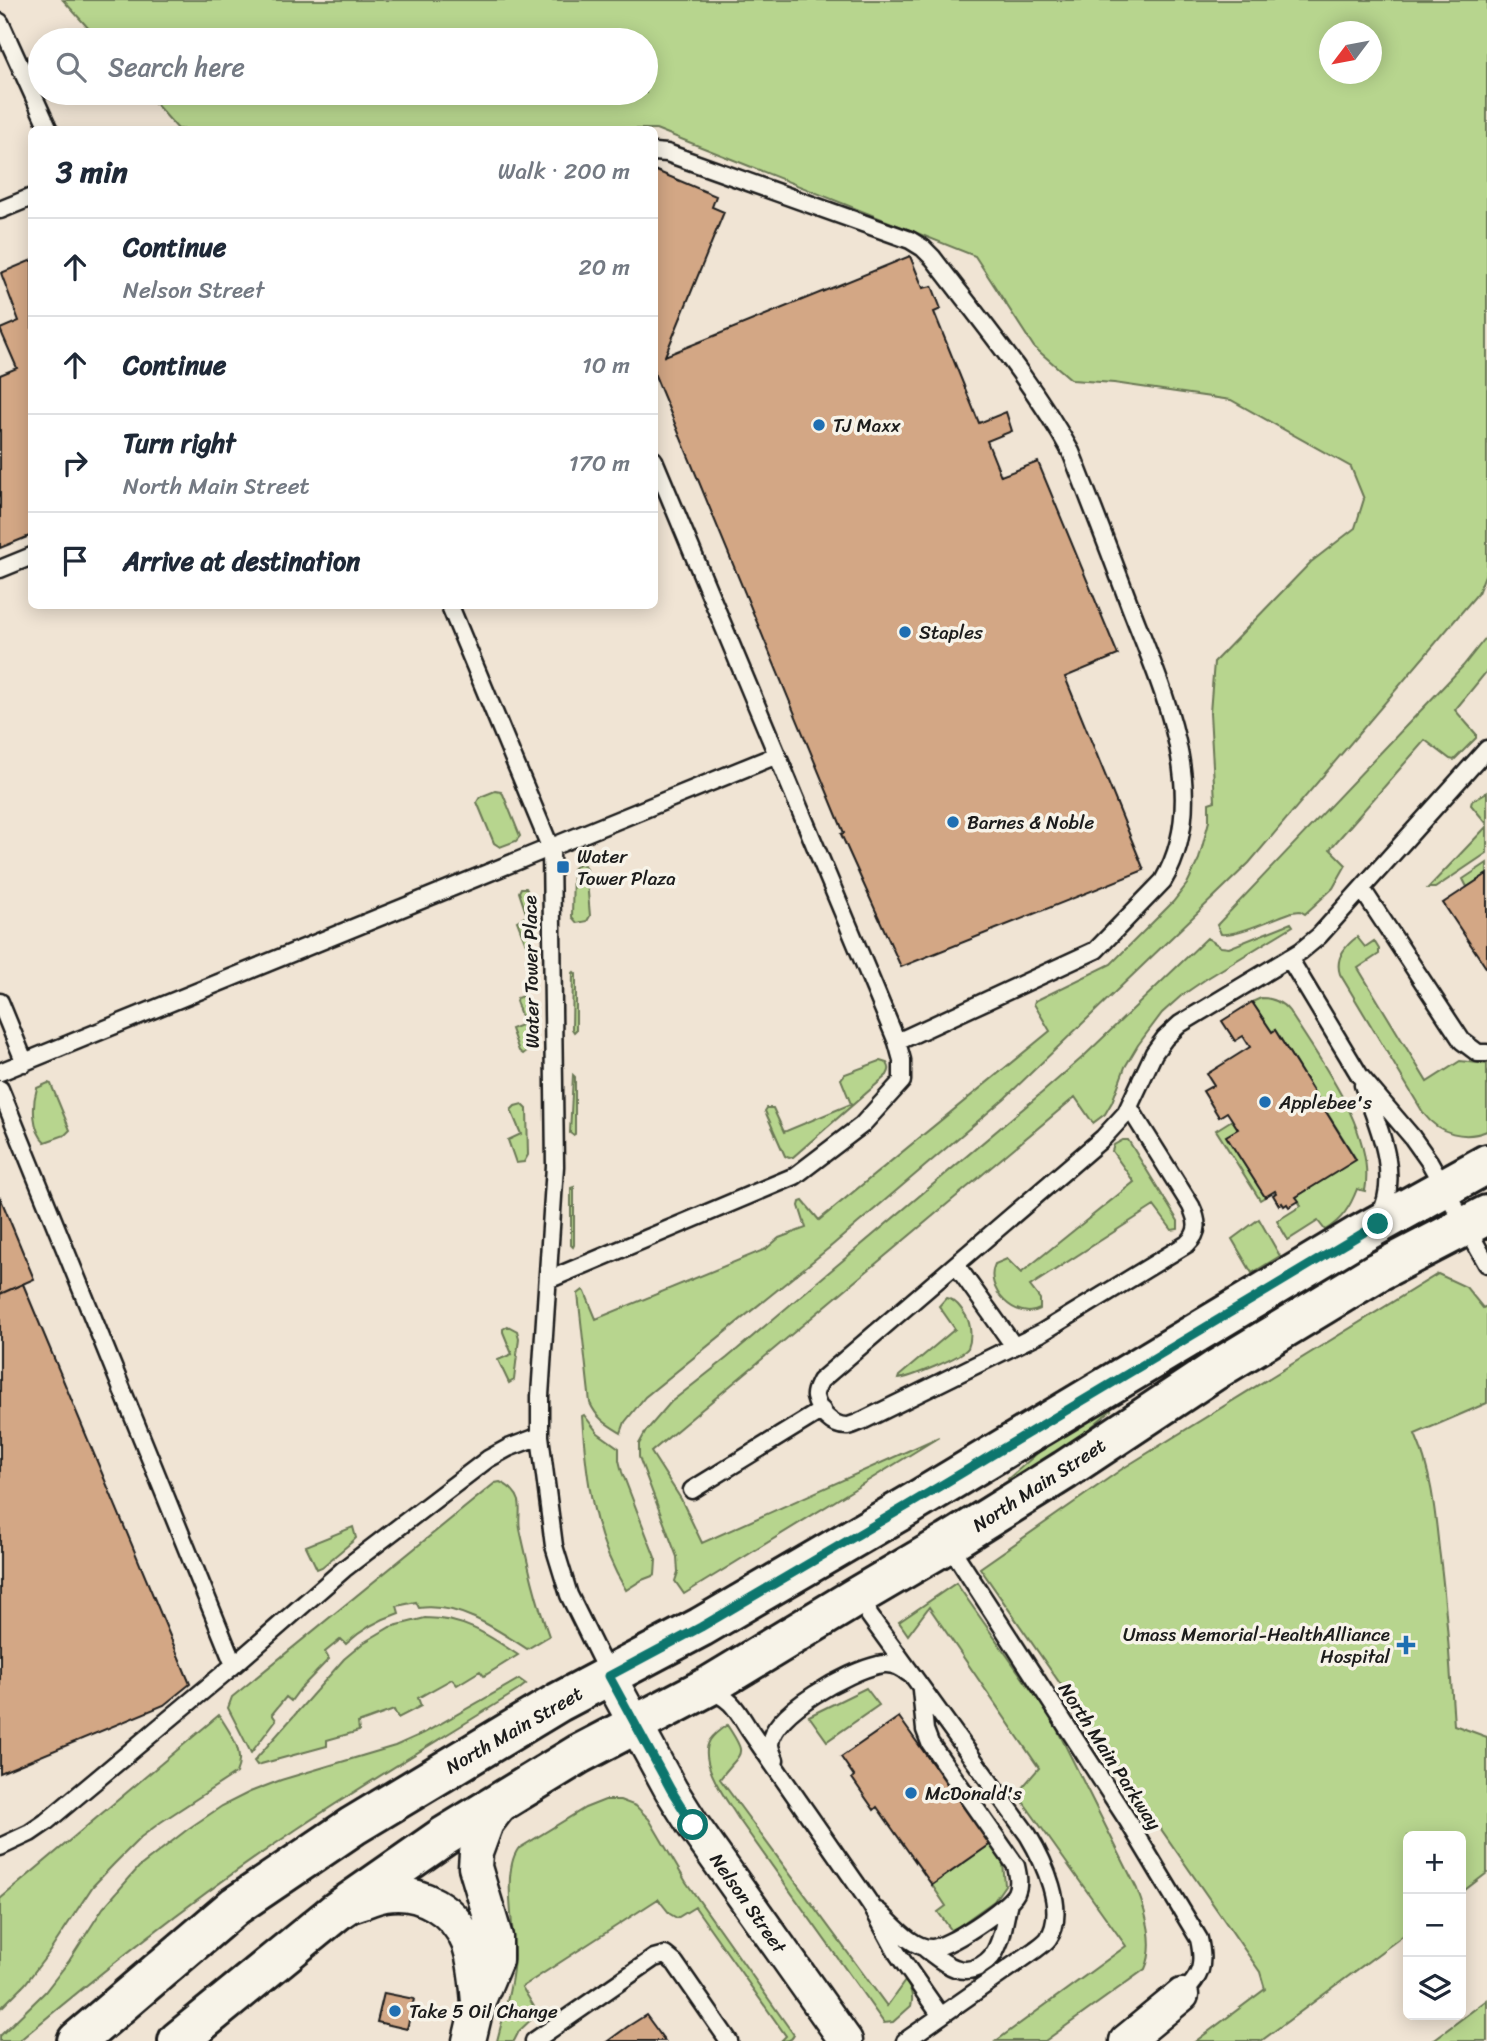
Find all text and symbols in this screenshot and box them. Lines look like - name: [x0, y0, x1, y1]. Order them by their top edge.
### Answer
- north arrow: [1319, 21, 1382, 84]
- search box: [28, 28, 658, 105]
- text: Search here: [108, 44, 245, 90]
- icon: search: [52, 48, 90, 86]
- text: 3 min: [56, 145, 128, 199]
- text: Walk · 200 m: [498, 151, 630, 192]
- text: Continue: [123, 224, 226, 270]
- text: 20 m: [579, 247, 630, 288]
- icon: ahead: [56, 248, 94, 286]
- text: Nelson Street: [123, 270, 264, 311]
- text: Continue: [123, 342, 226, 388]
- text: 10 m: [582, 345, 630, 386]
- icon: ahead: [56, 346, 94, 384]
- place label: TJ Maxx: [833, 409, 901, 442]
- marker: TJ Maxx: [811, 417, 827, 433]
- text: Turn right: [123, 420, 236, 466]
- text: 170 m: [569, 443, 630, 484]
- icon: right: [56, 444, 94, 482]
- text: North Main Street: [123, 466, 310, 507]
- text: Arrive at destination: [123, 538, 360, 584]
- icon: arrive: [56, 542, 94, 580]
- place label: Staples: [919, 616, 983, 649]
- marker: Staples: [897, 624, 913, 640]
- place label: Barnes & Noble: [967, 806, 1094, 839]
- marker: Barnes & Noble: [945, 814, 961, 830]
- place label: Water Tower Plaza: [577, 840, 676, 895]
- marker: Water Tower Plaza: [555, 859, 571, 875]
- street label: Water Tower Place: [513, 895, 549, 1049]
- place label: Applebee's: [1278, 1086, 1372, 1119]
- marker: Applebee's: [1257, 1094, 1273, 1110]
- route end: [1362, 1208, 1393, 1239]
- street label: North Main Street: [965, 1429, 1113, 1541]
- place label: Umass Memorial-HealthAlliance Hospital: [1123, 1618, 1391, 1673]
- marker: Umass Memorial-HealthAlliance Hospital: [1396, 1635, 1416, 1655]
- street label: North Main Parkway: [1050, 1675, 1170, 1837]
- street label: North Main Street: [439, 1677, 589, 1783]
- place label: McDonald's: [925, 1777, 1022, 1810]
- marker: McDonald's: [903, 1785, 919, 1801]
- route start: [677, 1809, 708, 1840]
- map controls: [1403, 1831, 1466, 2020]
- button: +: [1403, 1831, 1466, 1894]
- street label: Nelson Street: [701, 1846, 796, 1961]
- button: −: [1403, 1894, 1466, 1957]
- button: layers: [1403, 1957, 1466, 2020]
- place label: Take 5 Oil Change: [409, 1995, 558, 2028]
- marker: Take 5 Oil Change: [387, 2003, 403, 2019]

